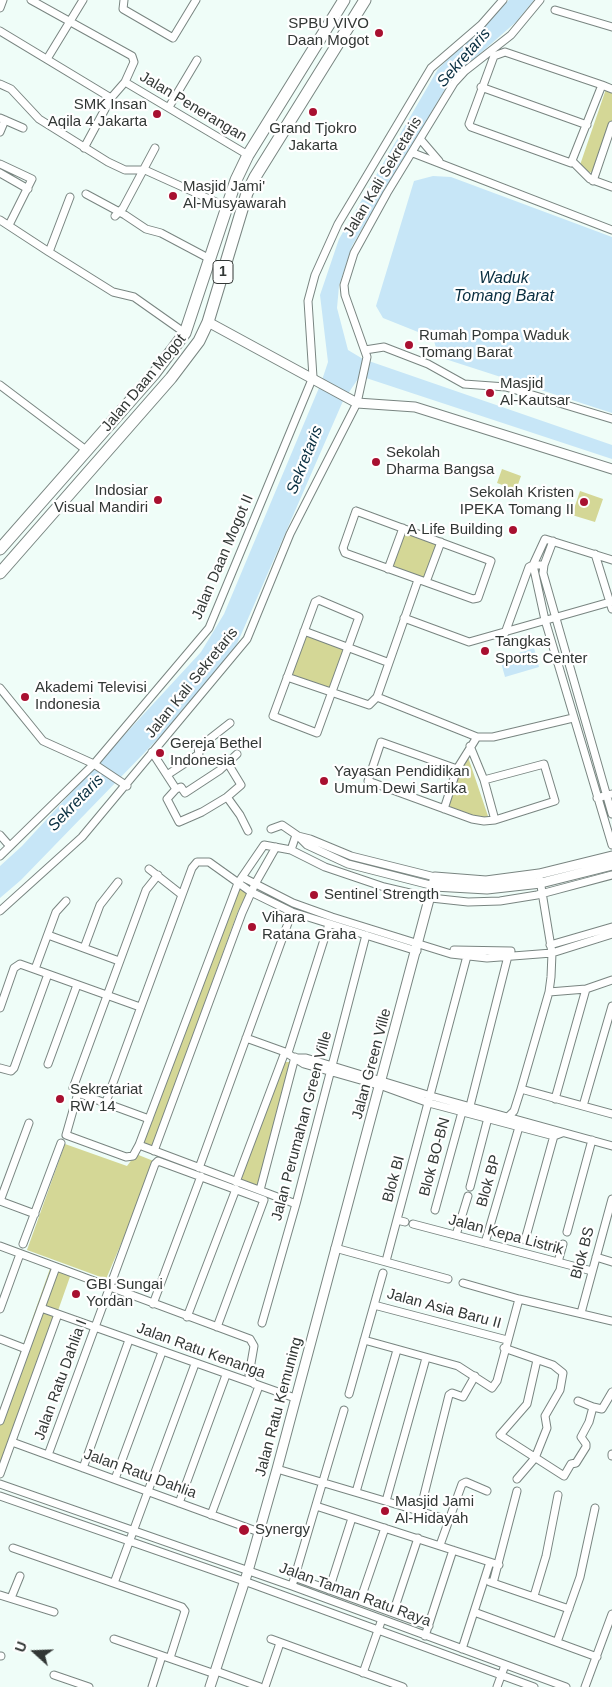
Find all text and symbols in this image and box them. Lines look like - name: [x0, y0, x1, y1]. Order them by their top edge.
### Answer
- place label: SPBU VIVO Daan Mogot: [287, 15, 369, 50]
- water label: Sekretaris: [433, 25, 495, 91]
- marker: SPBU VIVO Daan Mogot: [373, 27, 385, 39]
- street label: Jalan Penerangan: [136, 68, 250, 146]
- place label: SMK Insan Aqila 4 Jakarta: [48, 96, 147, 131]
- marker: Grand Tjokro Jakarta: [307, 106, 319, 118]
- marker: SMK Insan Aqila 4 Jakarta: [151, 108, 163, 120]
- street label: Jalan Kali Sekretaris: [340, 114, 426, 240]
- place label: Grand Tjokro Jakarta: [269, 120, 357, 155]
- place label: Masjid Jami' Al-Musyawarah: [183, 178, 286, 213]
- marker: Masjid Jami' Al-Musyawarah: [167, 190, 179, 202]
- road number: 1: [213, 260, 233, 284]
- water label: Waduk Tomang Barat: [454, 269, 554, 307]
- place label: Rumah Pompa Waduk Tomang Barat: [419, 327, 569, 362]
- street label: Jalan Daan Mogot: [98, 331, 190, 435]
- marker: Rumah Pompa Waduk Tomang Barat: [403, 339, 415, 351]
- place label: Masjid Al-Kautsar: [500, 375, 570, 410]
- marker: Masjid Al-Kautsar: [484, 387, 496, 399]
- water label: Sekretaris: [283, 423, 327, 497]
- place label: Sekolah Dharma Bangsa: [386, 444, 494, 479]
- marker: Sekolah Dharma Bangsa: [370, 456, 382, 468]
- place label: Indosiar Visual Mandiri: [54, 482, 148, 517]
- place label: Sekolah Kristen IPEKA Tomang II: [460, 484, 574, 519]
- street label: Jalan Daan Mogot II: [188, 492, 258, 622]
- marker: Indosiar Visual Mandiri: [152, 494, 164, 506]
- marker: Sekolah Kristen IPEKA Tomang II: [578, 496, 590, 508]
- place label: A Life Building: [407, 521, 503, 539]
- marker: A Life Building: [507, 524, 519, 536]
- street label: Jalan Kali Sekretaris: [142, 624, 242, 742]
- place label: Tangkas Sports Center: [495, 633, 588, 668]
- marker: Tangkas Sports Center: [479, 645, 491, 657]
- place label: Akademi Televisi Indonesia: [35, 679, 147, 714]
- marker: Akademi Televisi Indonesia: [19, 691, 31, 703]
- place label: Gereja Bethel Indonesia: [170, 735, 262, 770]
- marker: Gereja Bethel Indonesia: [154, 747, 166, 759]
- place label: Yayasan Pendidikan Umum Dewi Sartika: [334, 763, 470, 798]
- water label: Sekretaris: [44, 770, 108, 836]
- marker: Yayasan Pendidikan Umum Dewi Sartika: [318, 775, 330, 787]
- place label: Sentinel Strength: [324, 886, 439, 904]
- marker: Sentinel Strength: [308, 889, 320, 901]
- place label: Vihara Ratana Graha: [262, 909, 356, 944]
- marker: Vihara Ratana Graha: [246, 921, 258, 933]
- street label: Jalan Green Ville: [349, 1007, 395, 1121]
- street label: Jalan Perumahan Green Ville: [268, 1029, 336, 1223]
- place label: Sekretariat RW 14: [70, 1081, 143, 1116]
- marker: Sekretariat RW 14: [54, 1093, 66, 1105]
- street label: Blok BO-BN: [416, 1116, 454, 1198]
- street label: Blok BP: [473, 1153, 505, 1209]
- street label: Blok BI: [379, 1154, 409, 1204]
- street label: Jalan Kepa Listrik: [446, 1211, 566, 1259]
- street label: Blok BS: [567, 1225, 599, 1281]
- place label: GBI Sungai Yordan: [86, 1276, 163, 1311]
- street label: Jalan Asia Baru II: [385, 1285, 503, 1333]
- marker: GBI Sungai Yordan: [70, 1288, 82, 1300]
- street label: Jalan Ratu Dahlia I: [31, 1317, 91, 1443]
- street label: Jalan Ratu Kenanga: [134, 1319, 268, 1383]
- street label: Jalan Ratu Kemuning: [252, 1335, 306, 1479]
- street label: Jalan Ratu Dahlia: [81, 1445, 199, 1503]
- place label: Masjid Jami Al-Hidayah: [395, 1493, 474, 1528]
- marker: Masjid Jami Al-Hidayah: [379, 1505, 391, 1517]
- place label: Synergy: [255, 1521, 310, 1539]
- marker: Synergy: [237, 1523, 251, 1537]
- street label: Jalan Taman Ratu Raya: [277, 1559, 433, 1631]
- north arrow: [10, 1627, 60, 1677]
- text: U: [12, 1639, 30, 1654]

